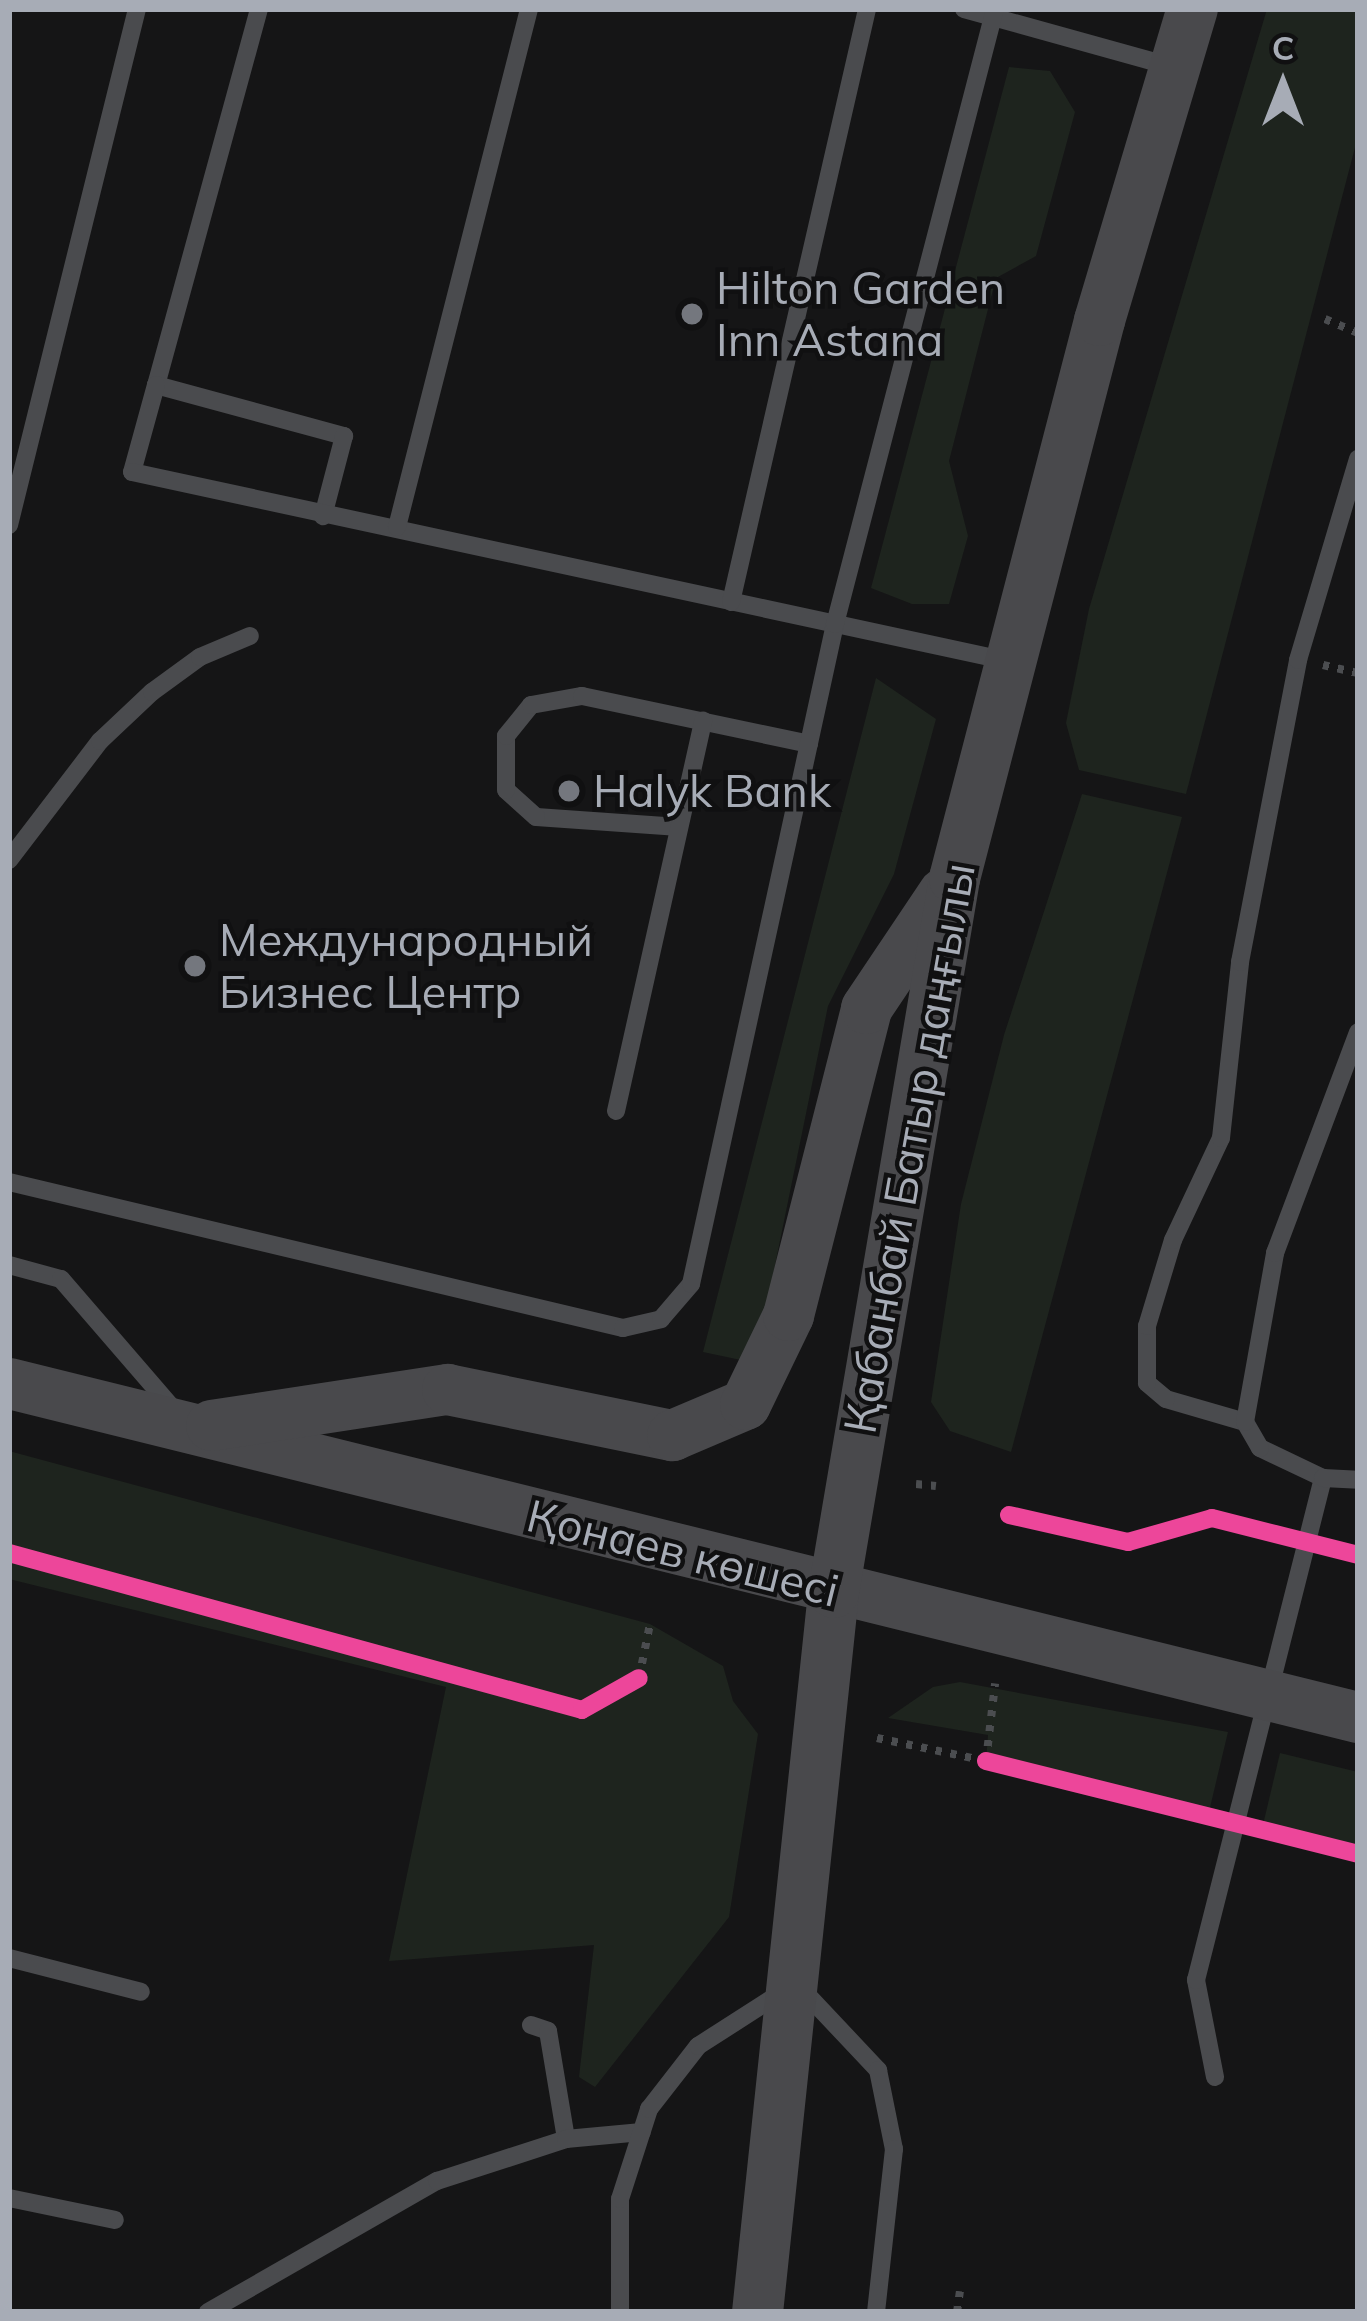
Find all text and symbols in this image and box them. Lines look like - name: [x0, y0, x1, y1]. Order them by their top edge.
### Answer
- north arrow: [1223, 24, 1343, 144]
- text: С: [1272, 27, 1294, 68]
- place label: Hilton Garden Inn Astana: [716, 261, 1005, 367]
- marker: Hilton Garden Inn Astana: [679, 301, 705, 327]
- place label: Halyk Bank: [593, 764, 831, 818]
- marker: Halyk Bank: [556, 778, 582, 804]
- street label: Қабанбай Батыр даңғылы: [832, 859, 986, 1437]
- place label: Международный Бизнес Центр: [219, 913, 593, 1019]
- marker: Международный Бизнес Центр: [182, 953, 208, 979]
- street label: Қонаев көшесі: [522, 1488, 844, 1618]

